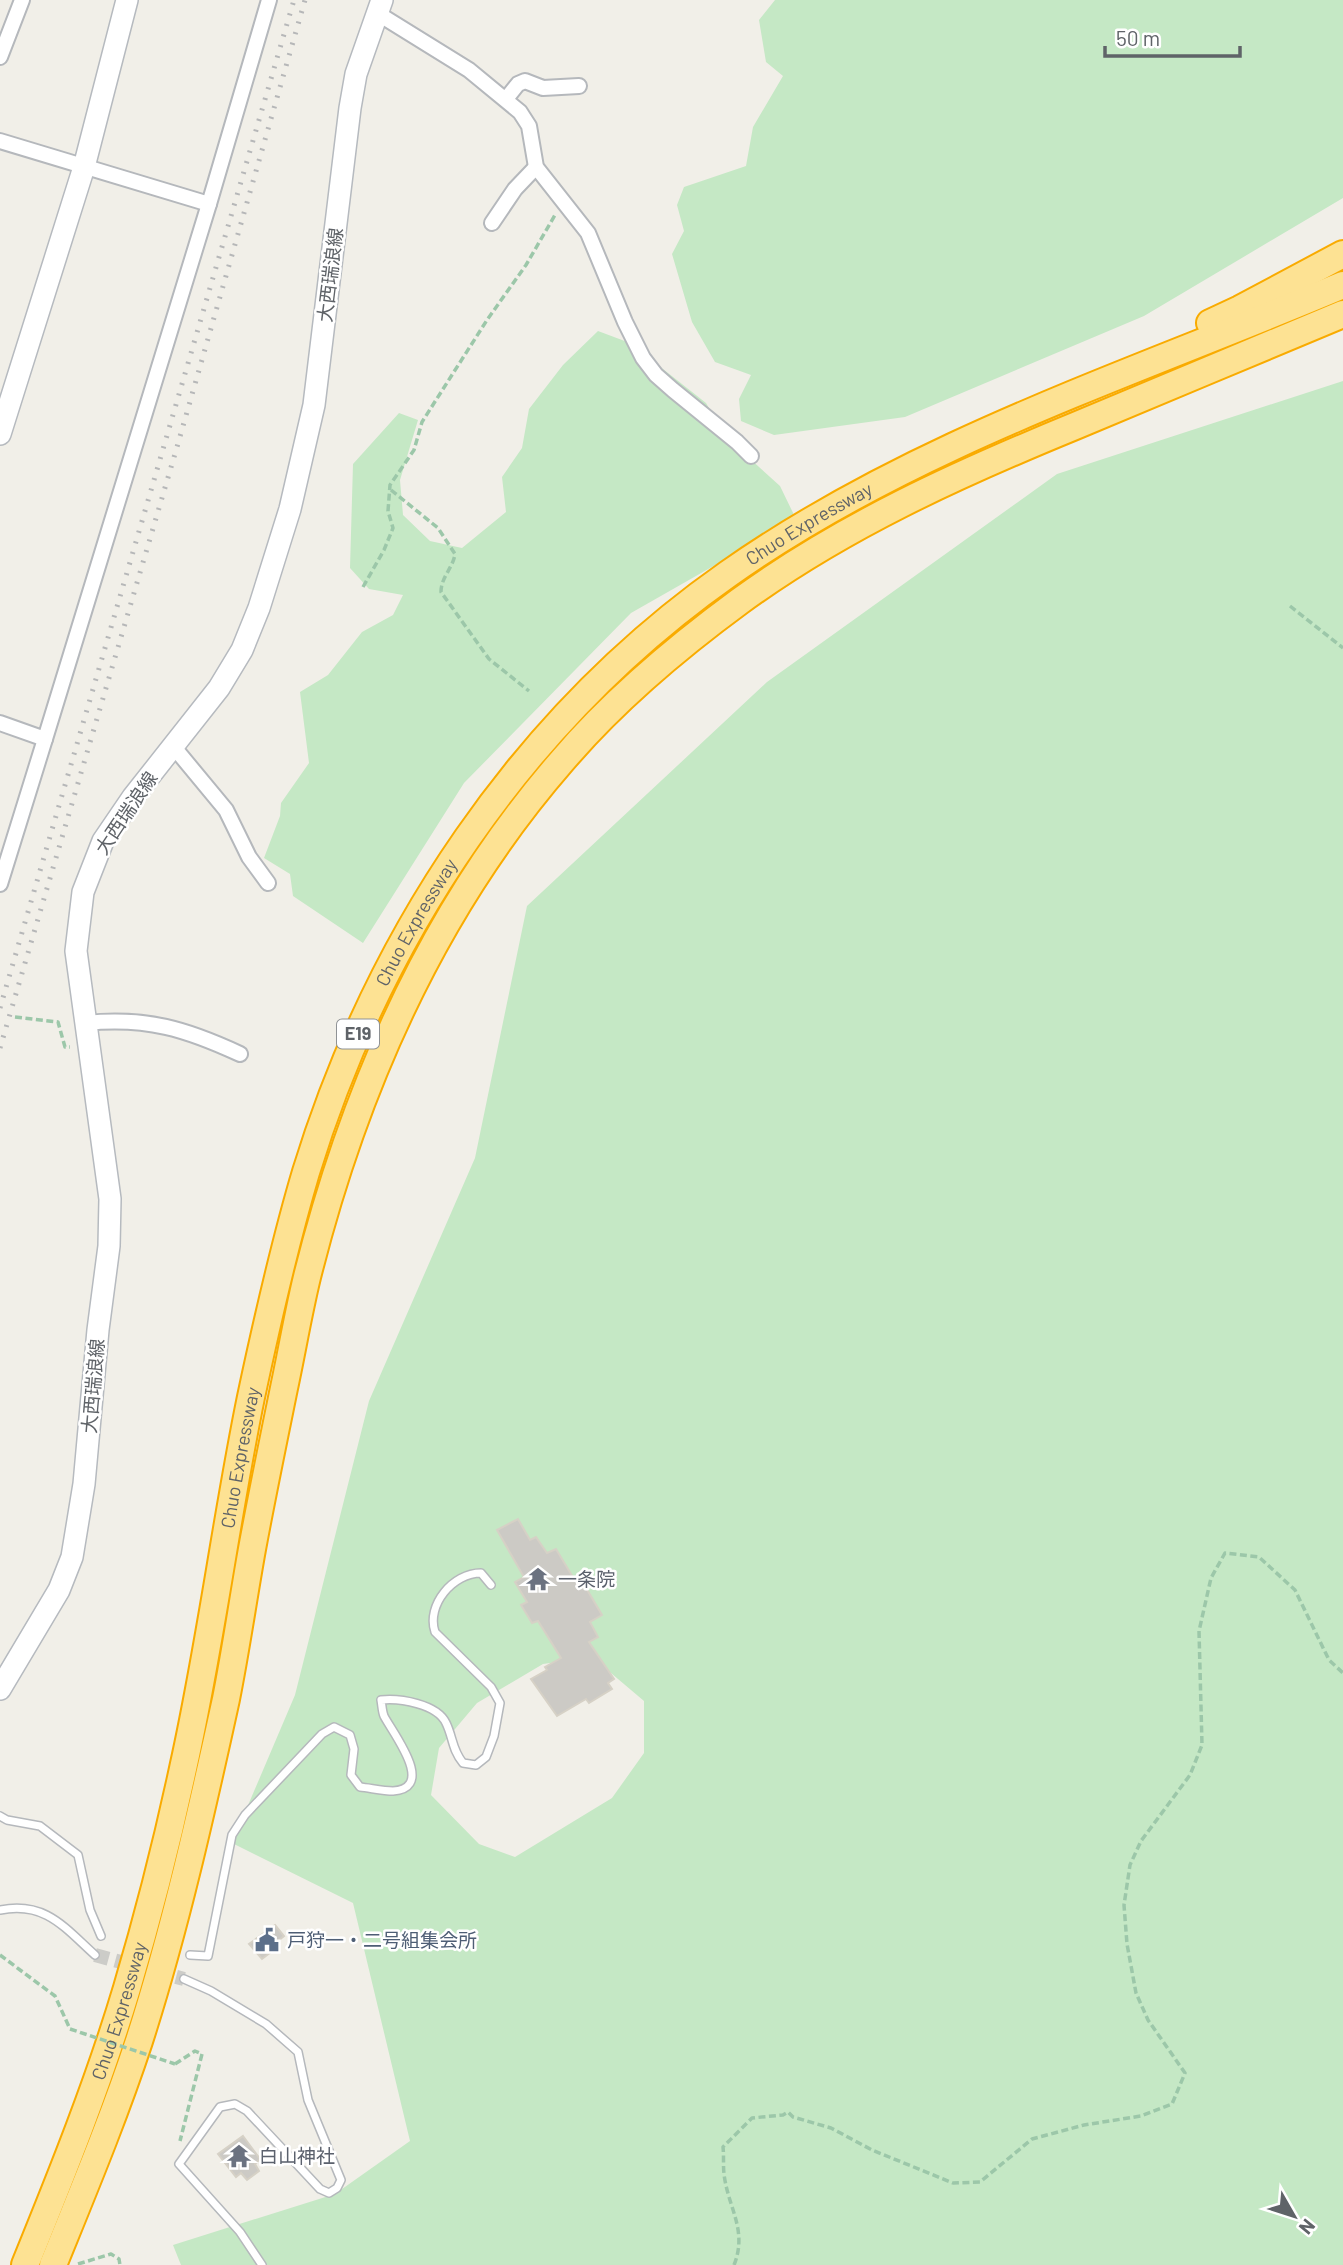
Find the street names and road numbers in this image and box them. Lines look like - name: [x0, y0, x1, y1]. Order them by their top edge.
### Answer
- street label: 大西瑞浪線: [312, 226, 347, 323]
- street label: Chuo Expressway: [741, 477, 876, 570]
- street label: 大西瑞浪線: [89, 767, 162, 859]
- street label: Chuo Expressway: [370, 854, 462, 989]
- road number: E19: [337, 1020, 379, 1049]
- street label: 大西瑞浪線: [77, 1338, 108, 1434]
- street label: Chuo Expressway: [215, 1384, 264, 1530]
- street label: Chuo Expressway: [86, 1939, 151, 2083]

